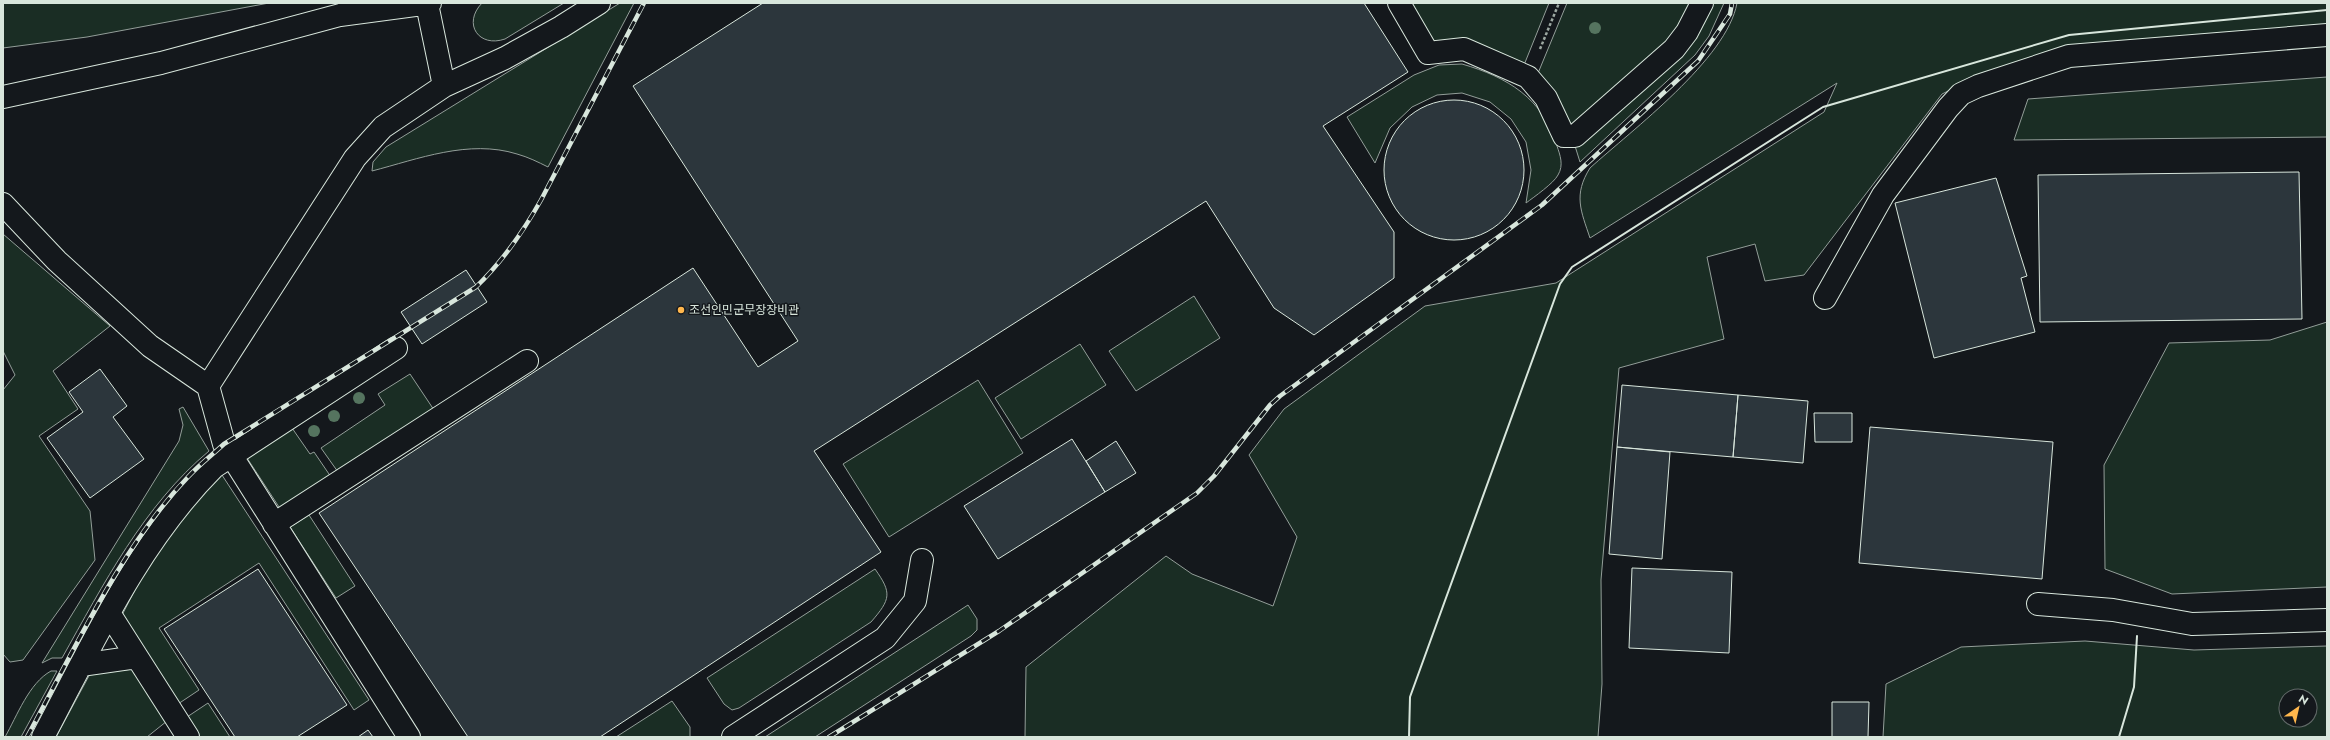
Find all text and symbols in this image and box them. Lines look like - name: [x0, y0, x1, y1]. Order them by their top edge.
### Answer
- place label: 조선인민군무장장비관: [689, 301, 799, 319]
- marker: 조선인민군무장장비관: [676, 305, 686, 315]
- north arrow: [2278, 688, 2318, 728]
- text: N: [2295, 691, 2312, 709]

